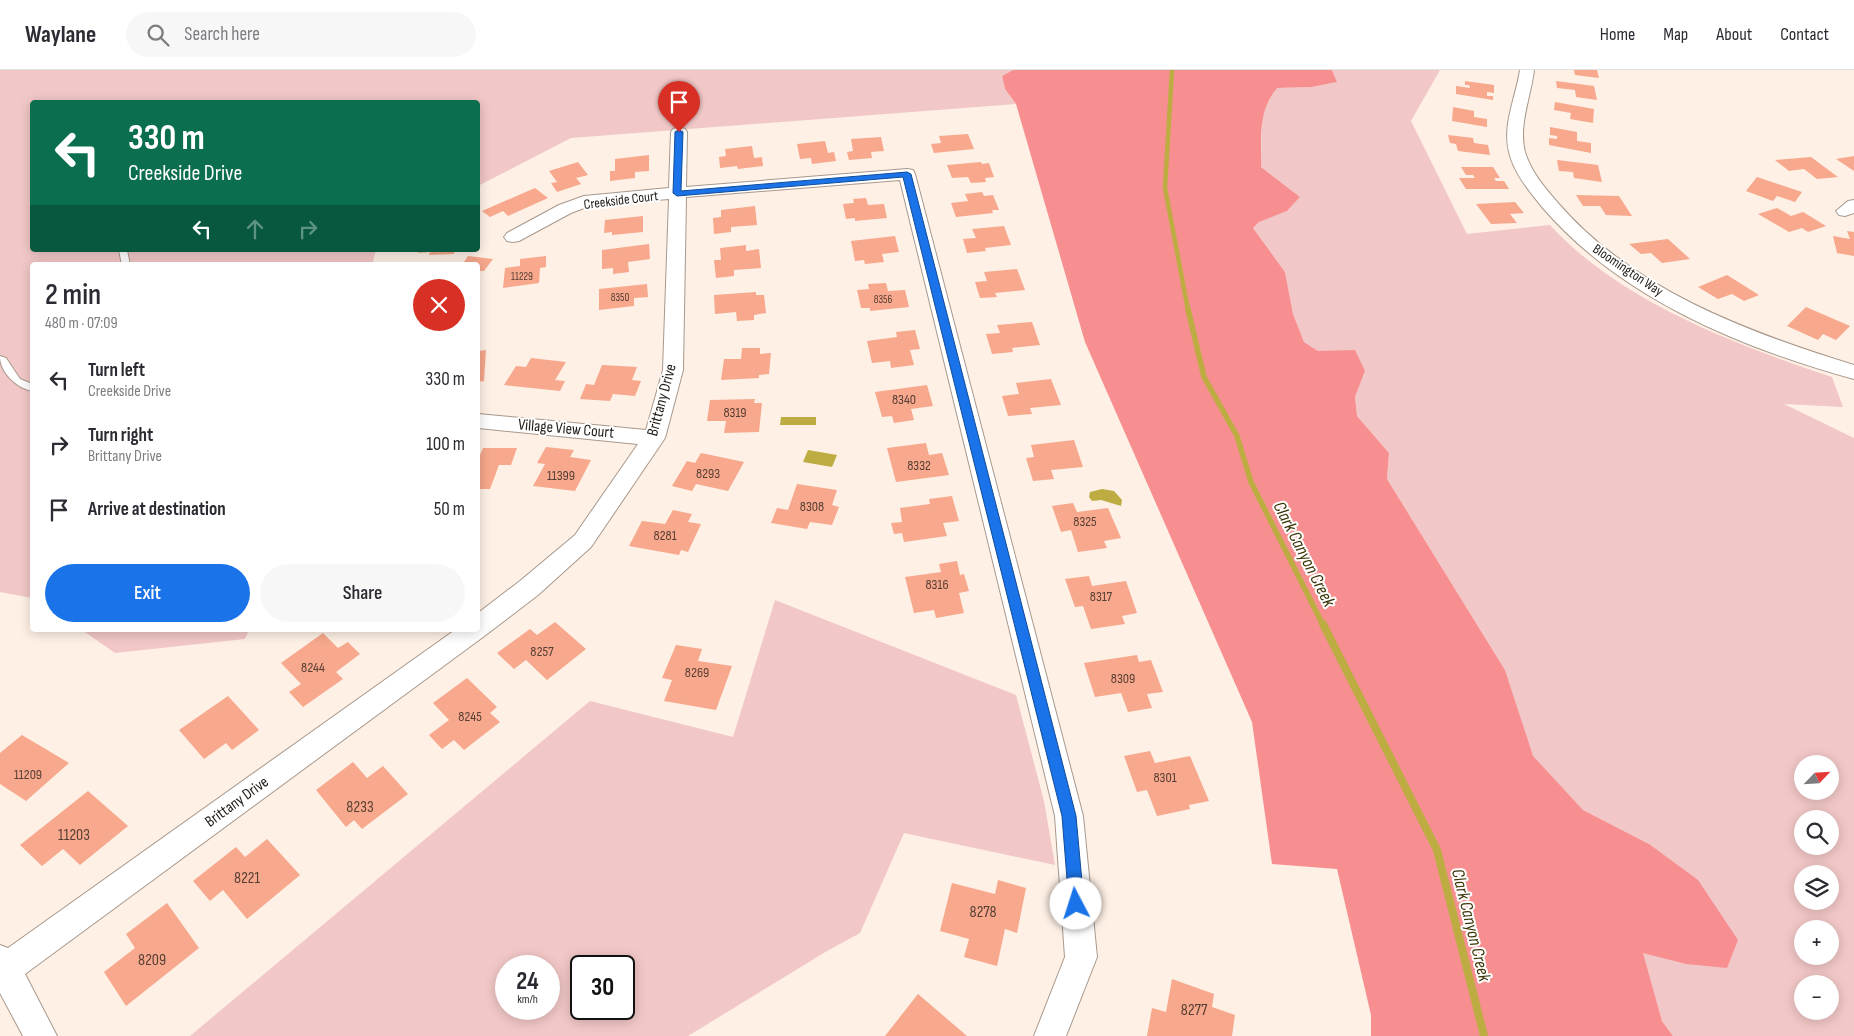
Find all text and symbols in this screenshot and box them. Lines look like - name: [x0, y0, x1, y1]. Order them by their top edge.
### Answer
- search box: [126, 12, 476, 57]
- text: Waylane: [25, 20, 96, 49]
- icon: search: [144, 21, 172, 49]
- text: Search here: [184, 23, 260, 46]
- text: Home: [1600, 24, 1635, 45]
- text: Map: [1663, 24, 1688, 45]
- text: About: [1716, 24, 1752, 45]
- text: Contact: [1780, 24, 1829, 45]
- pin: [658, 81, 700, 132]
- icon: arrive: [665, 88, 693, 116]
- text: 330 m: [128, 117, 205, 160]
- icon: left: [45, 120, 110, 185]
- text: Creekside Drive: [128, 160, 242, 187]
- street label: Creekside Court: [583, 187, 659, 213]
- icon: left: [188, 215, 216, 243]
- icon: ahead: [241, 215, 269, 243]
- icon: right: [294, 215, 322, 243]
- street label: Bloomington Way: [1590, 240, 1667, 300]
- house number: 11229: [511, 270, 533, 283]
- text: 2 min: [45, 277, 101, 313]
- button: close: [413, 279, 465, 331]
- house number: 8350: [611, 291, 629, 304]
- house number: 8356: [874, 293, 893, 306]
- text: 480 m · 07:09: [45, 314, 118, 333]
- text: Turn left: [88, 359, 145, 382]
- street label: Brittany Drive: [643, 362, 681, 438]
- icon: left: [45, 366, 73, 394]
- text: 330 m: [425, 368, 465, 391]
- text: Creekside Drive: [88, 382, 171, 401]
- house number: 8340: [892, 391, 916, 408]
- house number: 8319: [723, 404, 747, 421]
- street label: Village View Court: [517, 415, 615, 443]
- text: Turn right: [88, 424, 153, 447]
- icon: right: [45, 431, 73, 459]
- text: 100 m: [426, 433, 465, 456]
- text: Brittany Drive: [88, 447, 162, 466]
- house number: 8332: [907, 457, 931, 474]
- house number: 8293: [696, 465, 720, 482]
- house number: 11399: [547, 467, 575, 484]
- icon: arrive: [45, 496, 73, 524]
- text: Arrive at destination: [88, 498, 226, 521]
- text: 50 m: [434, 498, 465, 521]
- house number: 8308: [800, 498, 824, 515]
- water label: Clark Canyon Creek: [1268, 498, 1340, 611]
- house number: 8325: [1073, 513, 1097, 530]
- house number: 8281: [653, 527, 677, 544]
- button: Exit: [45, 564, 250, 622]
- button: Share: [260, 564, 465, 622]
- house number: 8316: [925, 576, 949, 593]
- house number: 8317: [1090, 588, 1113, 605]
- house number: 8257: [530, 643, 554, 660]
- house number: 8244: [301, 659, 325, 676]
- house number: 8269: [685, 664, 709, 681]
- house number: 8309: [1111, 670, 1135, 687]
- house number: 8245: [458, 708, 482, 725]
- north arrow: [1794, 755, 1839, 800]
- map controls: [1794, 755, 1839, 1020]
- house number: 11209: [14, 766, 42, 783]
- house number: 8301: [1153, 769, 1177, 786]
- street label: Brittany Drive: [201, 773, 273, 831]
- house number: 8233: [346, 798, 374, 817]
- button: search: [1794, 810, 1839, 855]
- house number: 11203: [58, 826, 90, 845]
- button: layers: [1794, 865, 1839, 910]
- water label: Clark Canyon Creek: [1447, 867, 1495, 985]
- house number: 8221: [234, 869, 260, 888]
- position arrow: [1049, 877, 1101, 929]
- house number: 8278: [969, 903, 997, 922]
- button: +: [1794, 920, 1839, 965]
- house number: 8209: [138, 951, 166, 970]
- speed limit sign: 30: [570, 955, 635, 1020]
- text: 24: [516, 966, 539, 997]
- button: −: [1794, 975, 1839, 1020]
- text: km/h: [517, 992, 538, 1007]
- house number: 8277: [1181, 1001, 1208, 1020]

